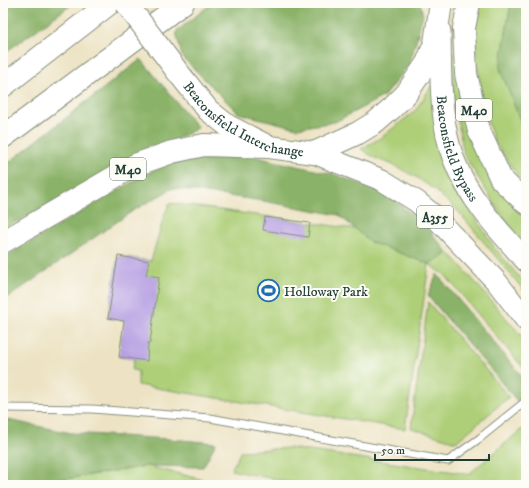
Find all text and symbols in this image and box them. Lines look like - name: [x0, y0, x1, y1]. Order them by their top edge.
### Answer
- street label: Beaconsfield Interchange: [179, 78, 305, 162]
- street label: Beaconsfield Bypass: [432, 95, 482, 206]
- road number: M40: [456, 99, 492, 121]
- road number: M40: [110, 158, 146, 180]
- road number: A355: [417, 206, 453, 228]
- sports icon: Holloway Park: [256, 278, 282, 304]
- place label: Holloway Park: [284, 283, 368, 301]
- scale bar: [375, 436, 489, 462]
- text: 50 m: [381, 443, 405, 458]

